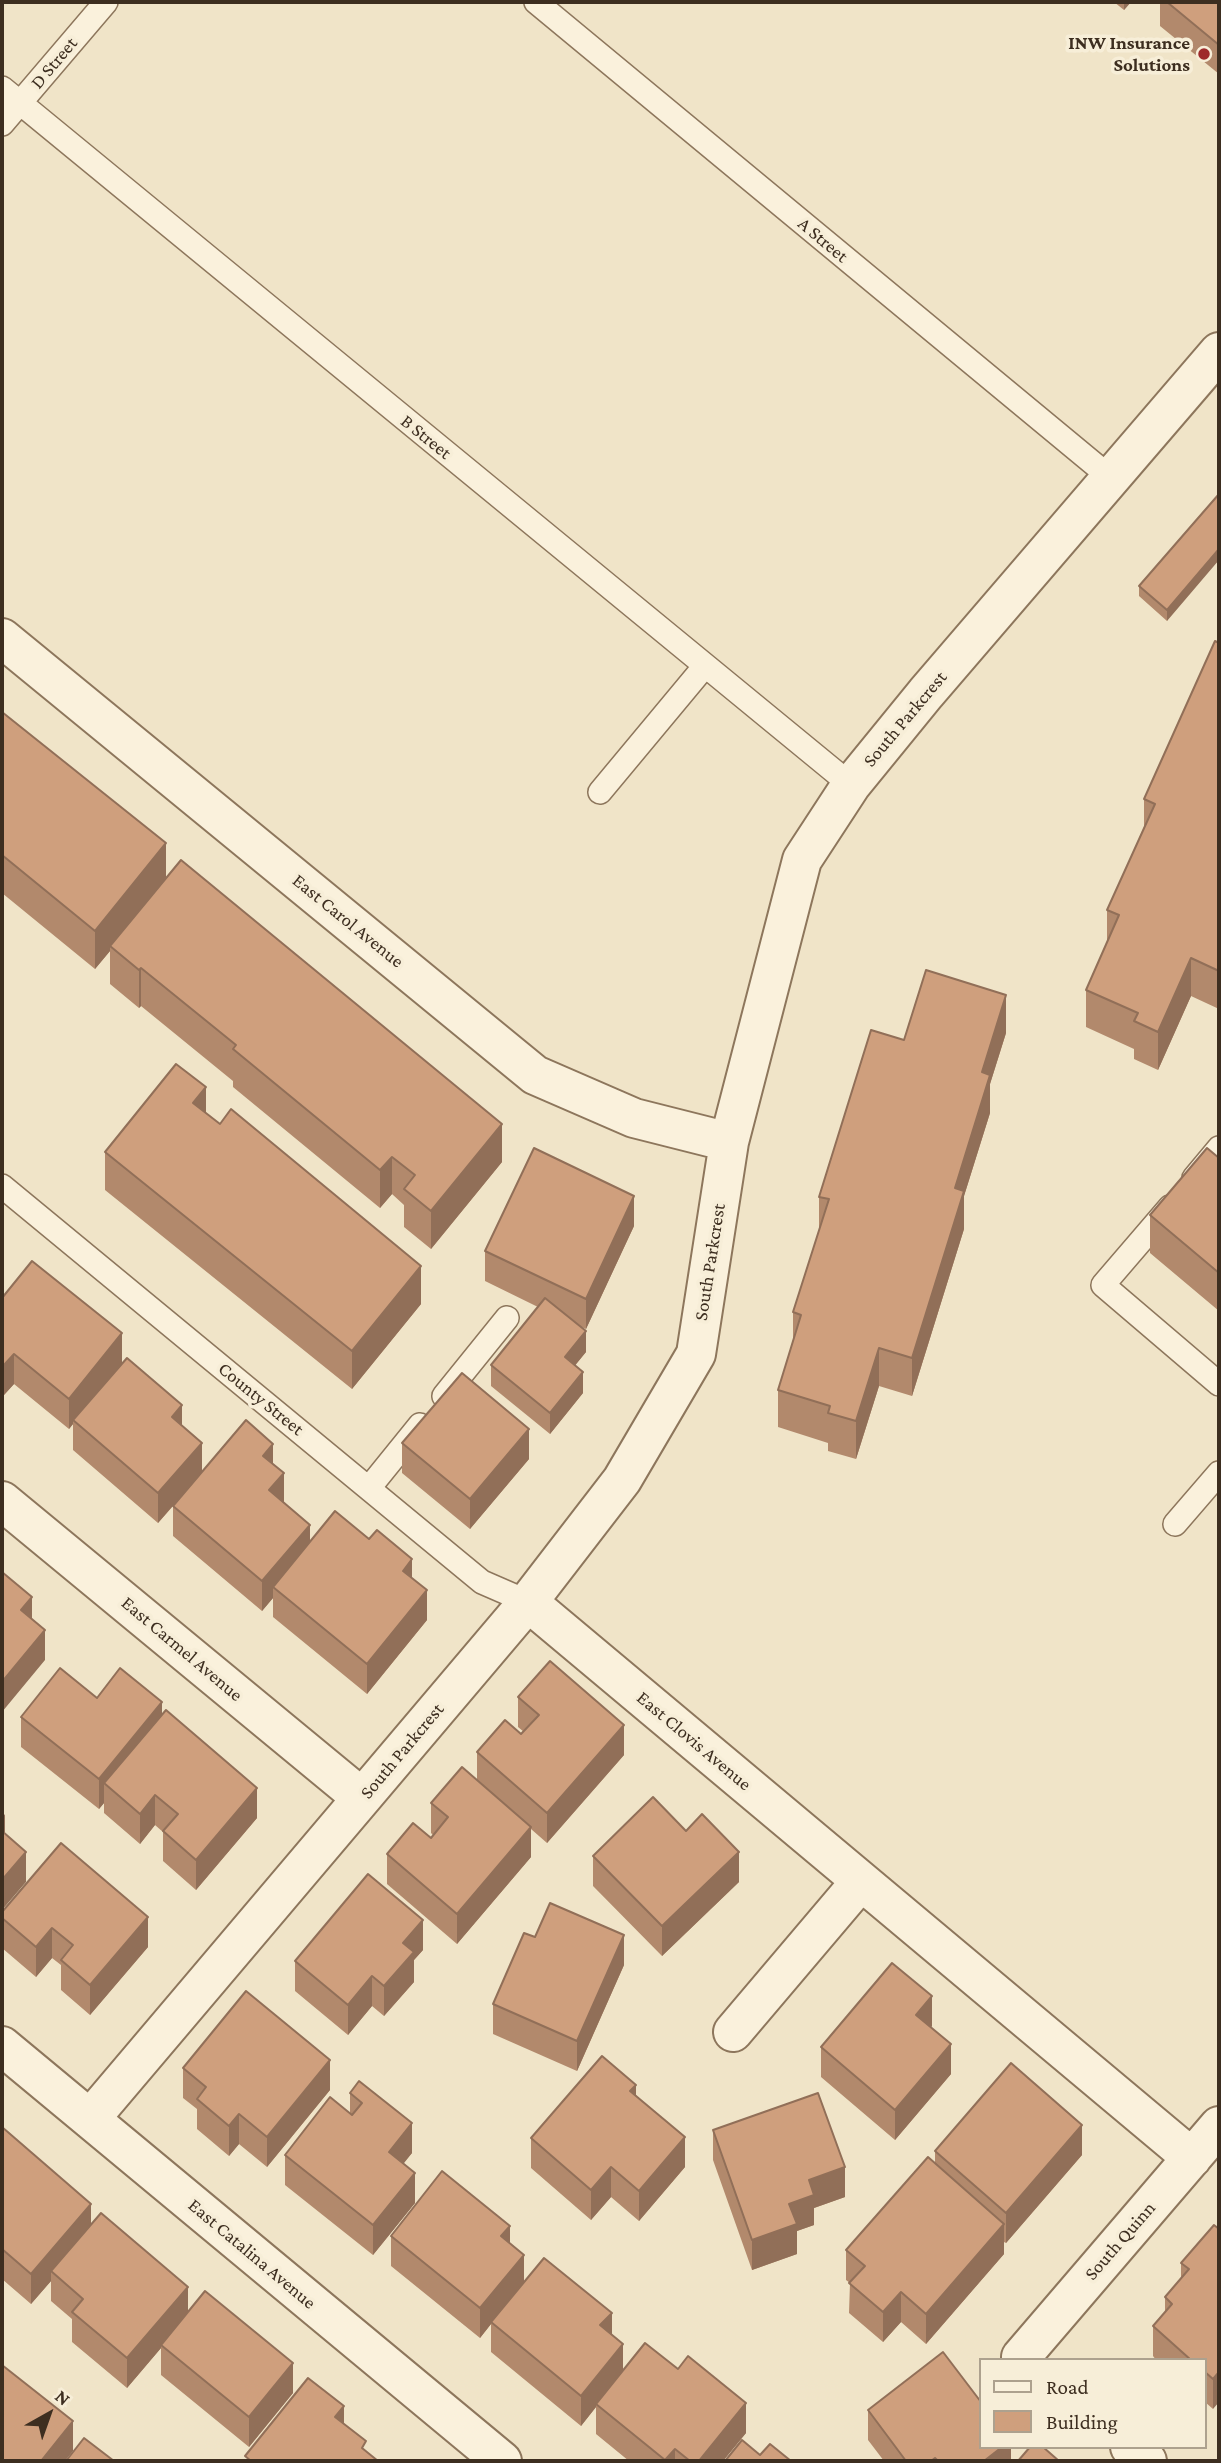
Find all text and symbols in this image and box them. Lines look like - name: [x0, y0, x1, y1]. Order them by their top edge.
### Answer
- street label: D Street: [26, 32, 82, 94]
- place label: INW Insurance Solutions: [1068, 32, 1190, 76]
- marker: INW Insurance Solutions: [1196, 46, 1212, 62]
- street label: A Street: [793, 212, 853, 268]
- street label: B Street: [396, 410, 456, 464]
- street label: South Parkcrest: [858, 666, 952, 772]
- street label: East Carol Avenue: [288, 869, 408, 973]
- street label: South Parkcrest: [689, 1202, 731, 1322]
- street label: County Street: [213, 1357, 309, 1441]
- street label: East Carmel Avenue: [117, 1592, 247, 1706]
- street label: East Clovis Avenue: [632, 1686, 756, 1796]
- street label: South Parkcrest: [355, 1698, 449, 1804]
- street label: East Catalina Avenue: [183, 2194, 321, 2314]
- street label: South Quinn: [1080, 2197, 1160, 2285]
- legend: [979, 2358, 1207, 2449]
- text: Road: [1046, 2375, 1089, 2399]
- north arrow: [14, 2379, 84, 2449]
- text: N: [51, 2385, 75, 2410]
- text: Building: [1046, 2410, 1118, 2434]

